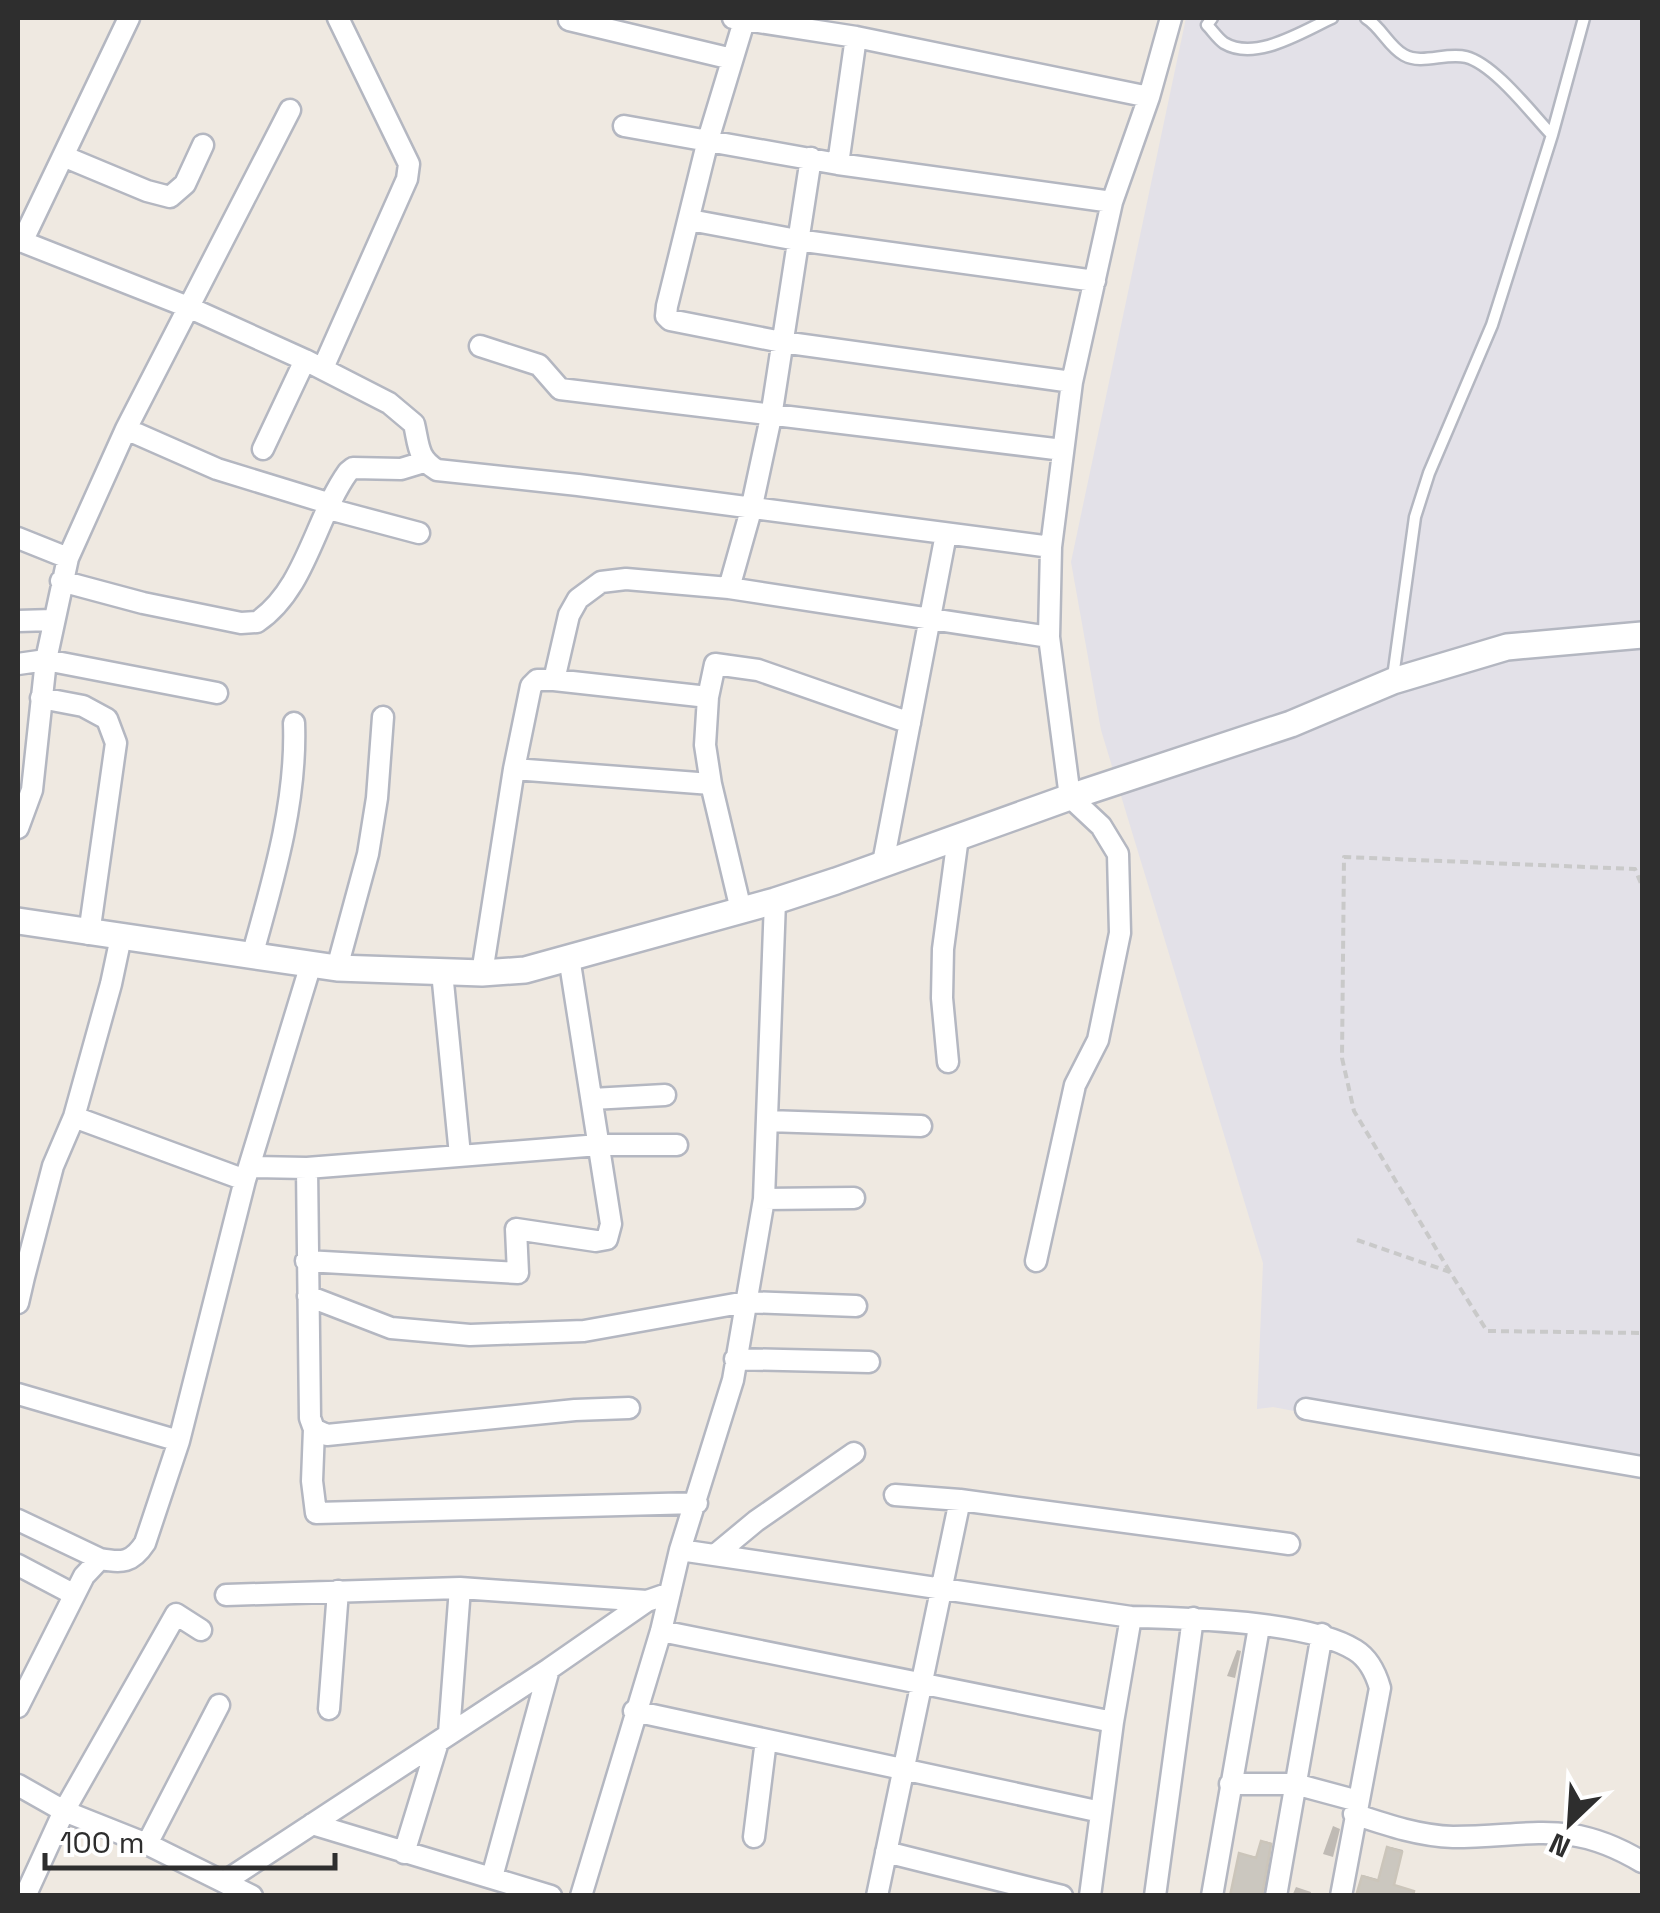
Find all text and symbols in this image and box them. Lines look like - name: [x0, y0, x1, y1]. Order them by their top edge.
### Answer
- north arrow: [1520, 1773, 1620, 1873]
- scale bar: [45, 1808, 335, 1870]
- text: 100 m: [60, 1823, 145, 1862]
- text: N: [1543, 1825, 1576, 1866]

